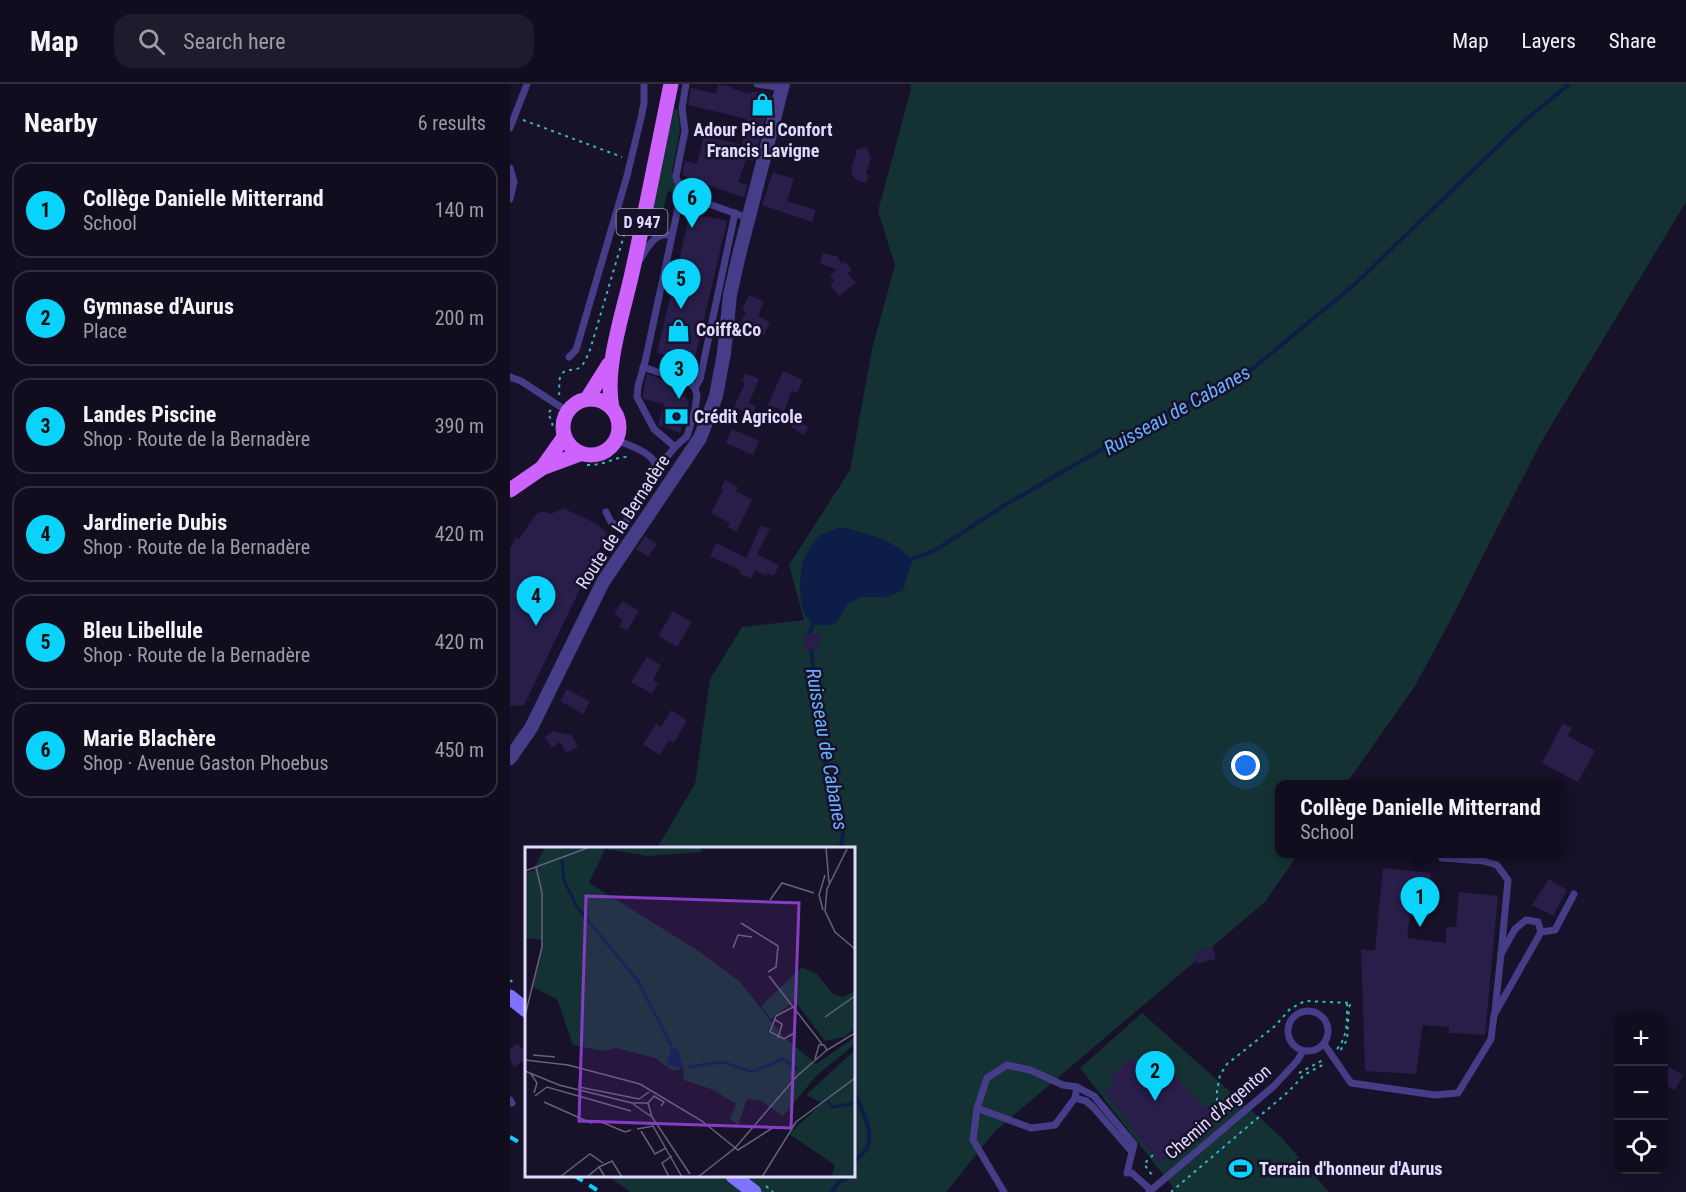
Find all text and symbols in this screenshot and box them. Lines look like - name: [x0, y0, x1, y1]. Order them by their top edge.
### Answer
- search box: [114, 14, 534, 68]
- text: Map: [30, 25, 78, 58]
- icon: search: [135, 25, 168, 58]
- text: Search here: [183, 29, 286, 54]
- text: Map: [1452, 29, 1489, 53]
- text: Layers: [1522, 29, 1576, 53]
- text: Share: [1609, 29, 1656, 53]
- shop icon: Adour Pied Confort Francis Lavigne: [750, 91, 776, 117]
- text: Nearby: [24, 108, 98, 138]
- text: 6 results: [418, 111, 486, 135]
- place label: Adour Pied Confort Francis Lavigne: [694, 119, 833, 161]
- pin: 6: [672, 178, 711, 228]
- text: Collège Danielle Mitterrand: [83, 186, 324, 211]
- text: 1: [40, 198, 51, 222]
- text: 140 m: [435, 198, 484, 222]
- road number: D 947: [616, 209, 668, 235]
- text: School: [83, 211, 137, 235]
- pin: 5: [662, 260, 700, 309]
- text: Gymnase d'Aurus: [83, 294, 234, 319]
- text: 2: [40, 306, 51, 330]
- text: 200 m: [435, 306, 484, 330]
- shop icon: Coiff&Co: [665, 317, 691, 343]
- text: Place: [83, 319, 127, 343]
- place label: Coiff&Co: [696, 319, 761, 340]
- pin: 3: [660, 350, 698, 399]
- water label: Ruisseau de Cabanes: [1100, 360, 1255, 460]
- text: Landes Piscine: [83, 402, 216, 427]
- bank icon: Crédit Agricole: [663, 404, 689, 430]
- place label: Crédit Agricole: [694, 406, 803, 427]
- text: 3: [40, 414, 51, 438]
- text: 390 m: [435, 414, 484, 438]
- text: Shop · Route de la Bernadère: [83, 427, 310, 451]
- street label: Route de la Bernadère: [571, 451, 674, 593]
- text: Jardinerie Dubis: [83, 510, 227, 535]
- text: 4: [40, 522, 51, 546]
- text: 420 m: [435, 522, 484, 546]
- text: Shop · Route de la Bernadère: [83, 535, 310, 559]
- pin: 4: [516, 576, 556, 626]
- text: Bleu Libellule: [83, 618, 203, 643]
- text: 5: [40, 630, 51, 654]
- text: 420 m: [435, 630, 484, 654]
- text: Shop · Route de la Bernadère: [83, 643, 310, 667]
- water label: Ruisseau de Cabanes: [801, 666, 853, 832]
- text: Marie Blachère: [83, 726, 216, 751]
- text: 6: [40, 738, 51, 762]
- text: 450 m: [435, 738, 484, 762]
- text: Shop · Avenue Gaston Phoebus: [83, 751, 329, 775]
- your location: [1231, 751, 1260, 780]
- popup: [1275, 780, 1566, 858]
- text: Collège Danielle Mitterrand: [1300, 795, 1541, 820]
- text: School: [1300, 820, 1354, 844]
- inset map: [525, 847, 855, 1177]
- pin: 1: [1400, 878, 1440, 927]
- map controls: [1614, 1012, 1668, 1174]
- button: +: [1614, 1012, 1668, 1066]
- pin: 2: [1136, 1052, 1174, 1101]
- street label: Chemin d'Argenton: [1160, 1060, 1275, 1163]
- button: −: [1614, 1066, 1668, 1120]
- button: locate: [1614, 1120, 1668, 1174]
- sports icon: Terrain d'honneur d'Aurus: [1228, 1156, 1254, 1182]
- place label: Terrain d'honneur d'Aurus: [1259, 1158, 1442, 1179]

